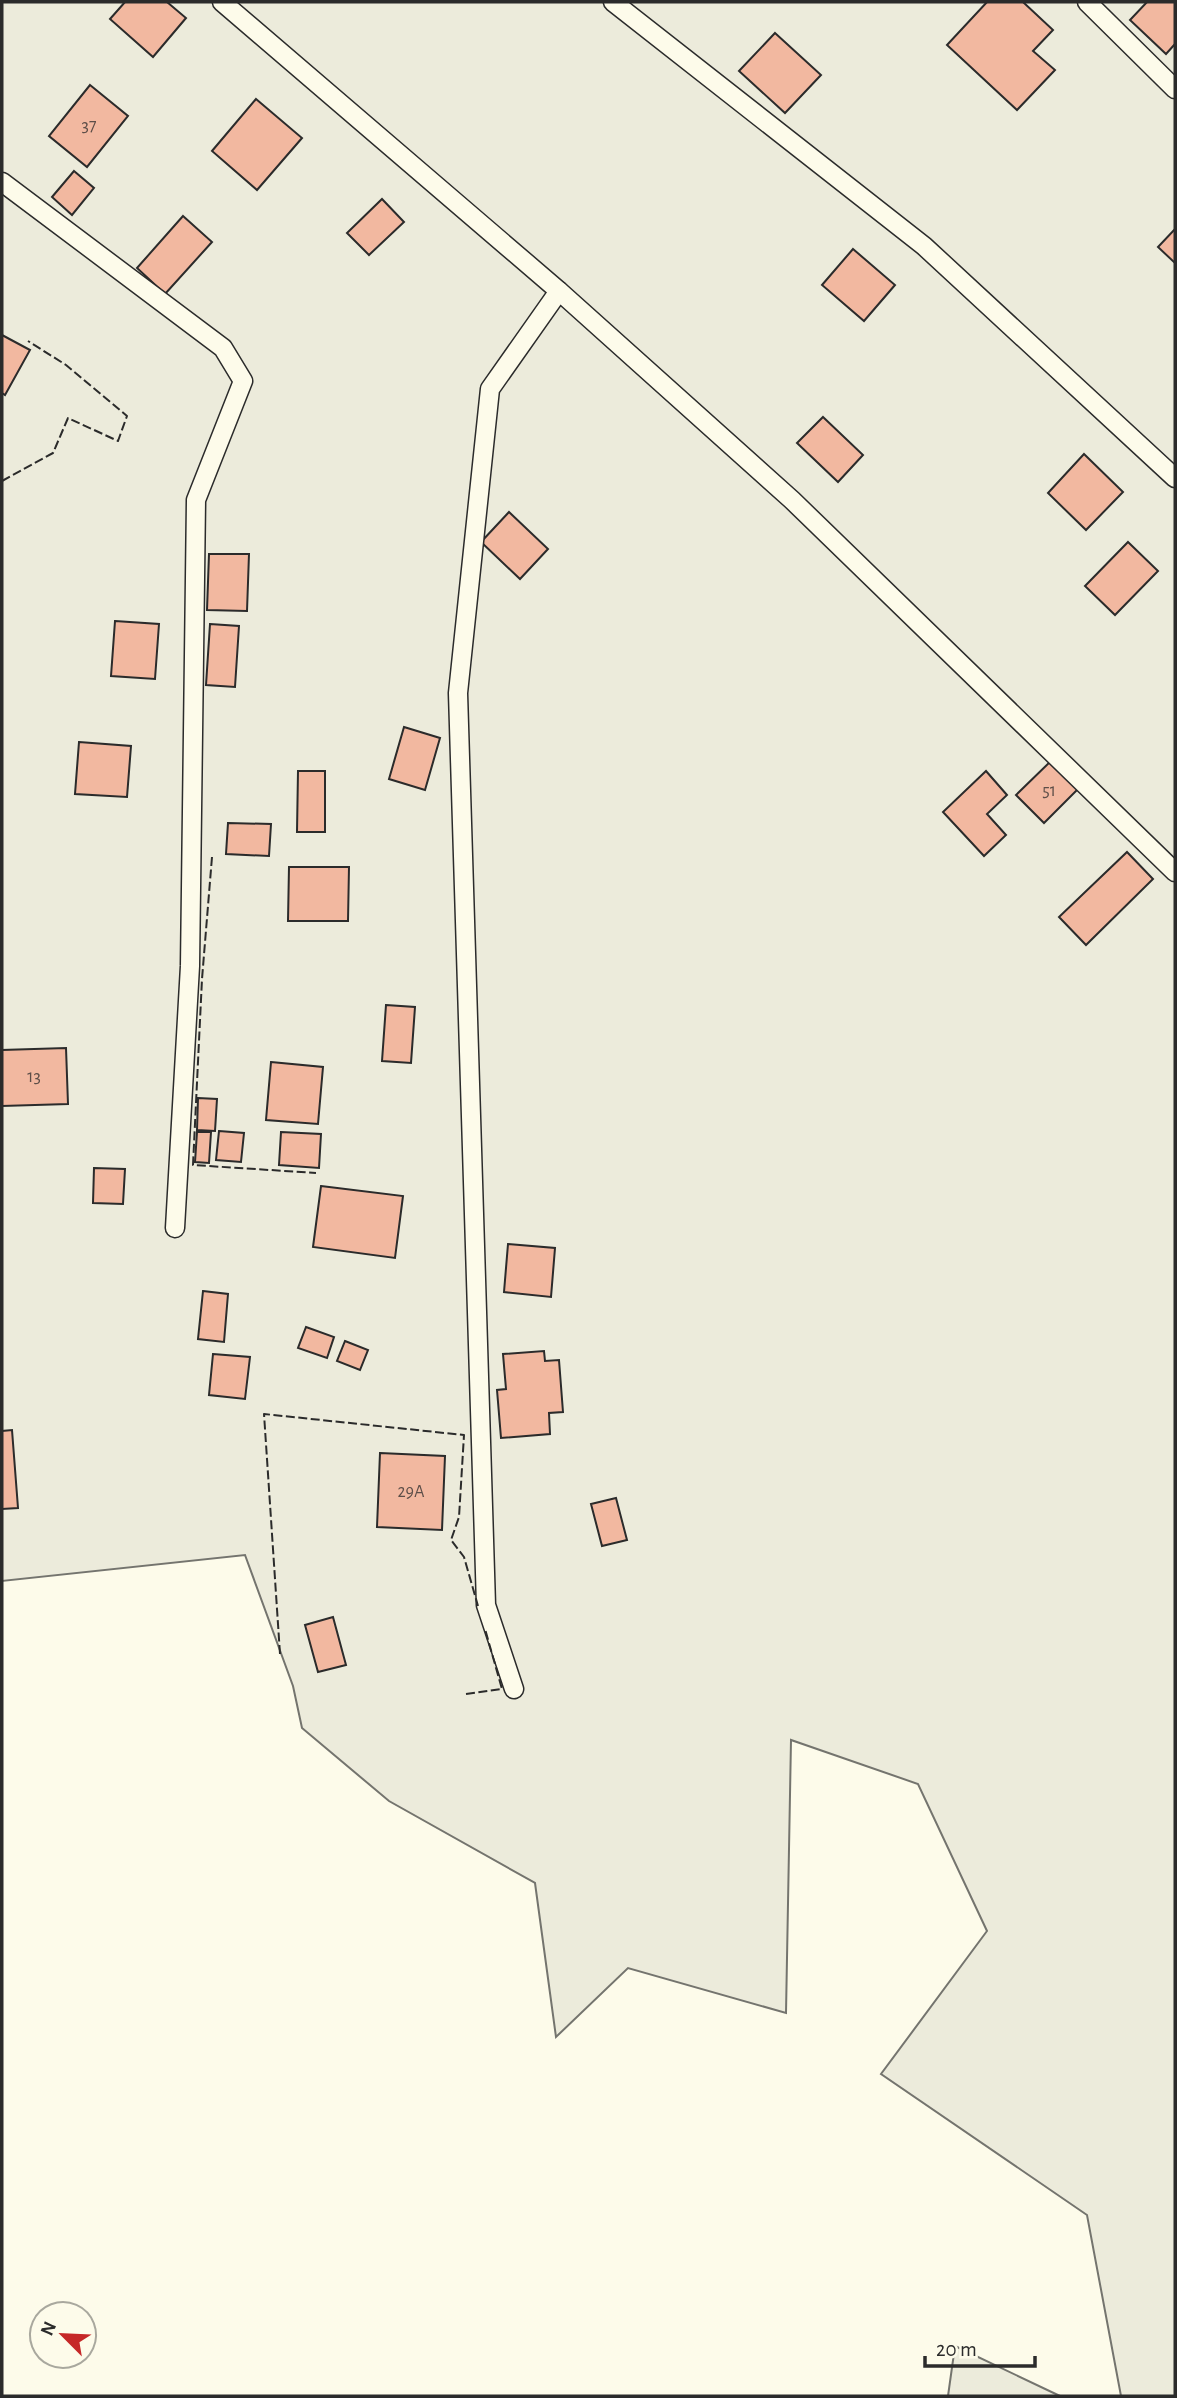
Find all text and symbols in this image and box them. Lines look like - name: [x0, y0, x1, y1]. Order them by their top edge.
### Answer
- house number: 37: [82, 117, 96, 135]
- house number: 51: [1042, 782, 1056, 800]
- house number: 13: [27, 1068, 41, 1086]
- house number: 29А: [397, 1483, 425, 1501]
- north arrow: [28, 2300, 98, 2370]
- text: N: [37, 2319, 60, 2339]
- scale bar: [925, 2324, 1035, 2368]
- text: 20 m: [936, 2339, 977, 2360]

